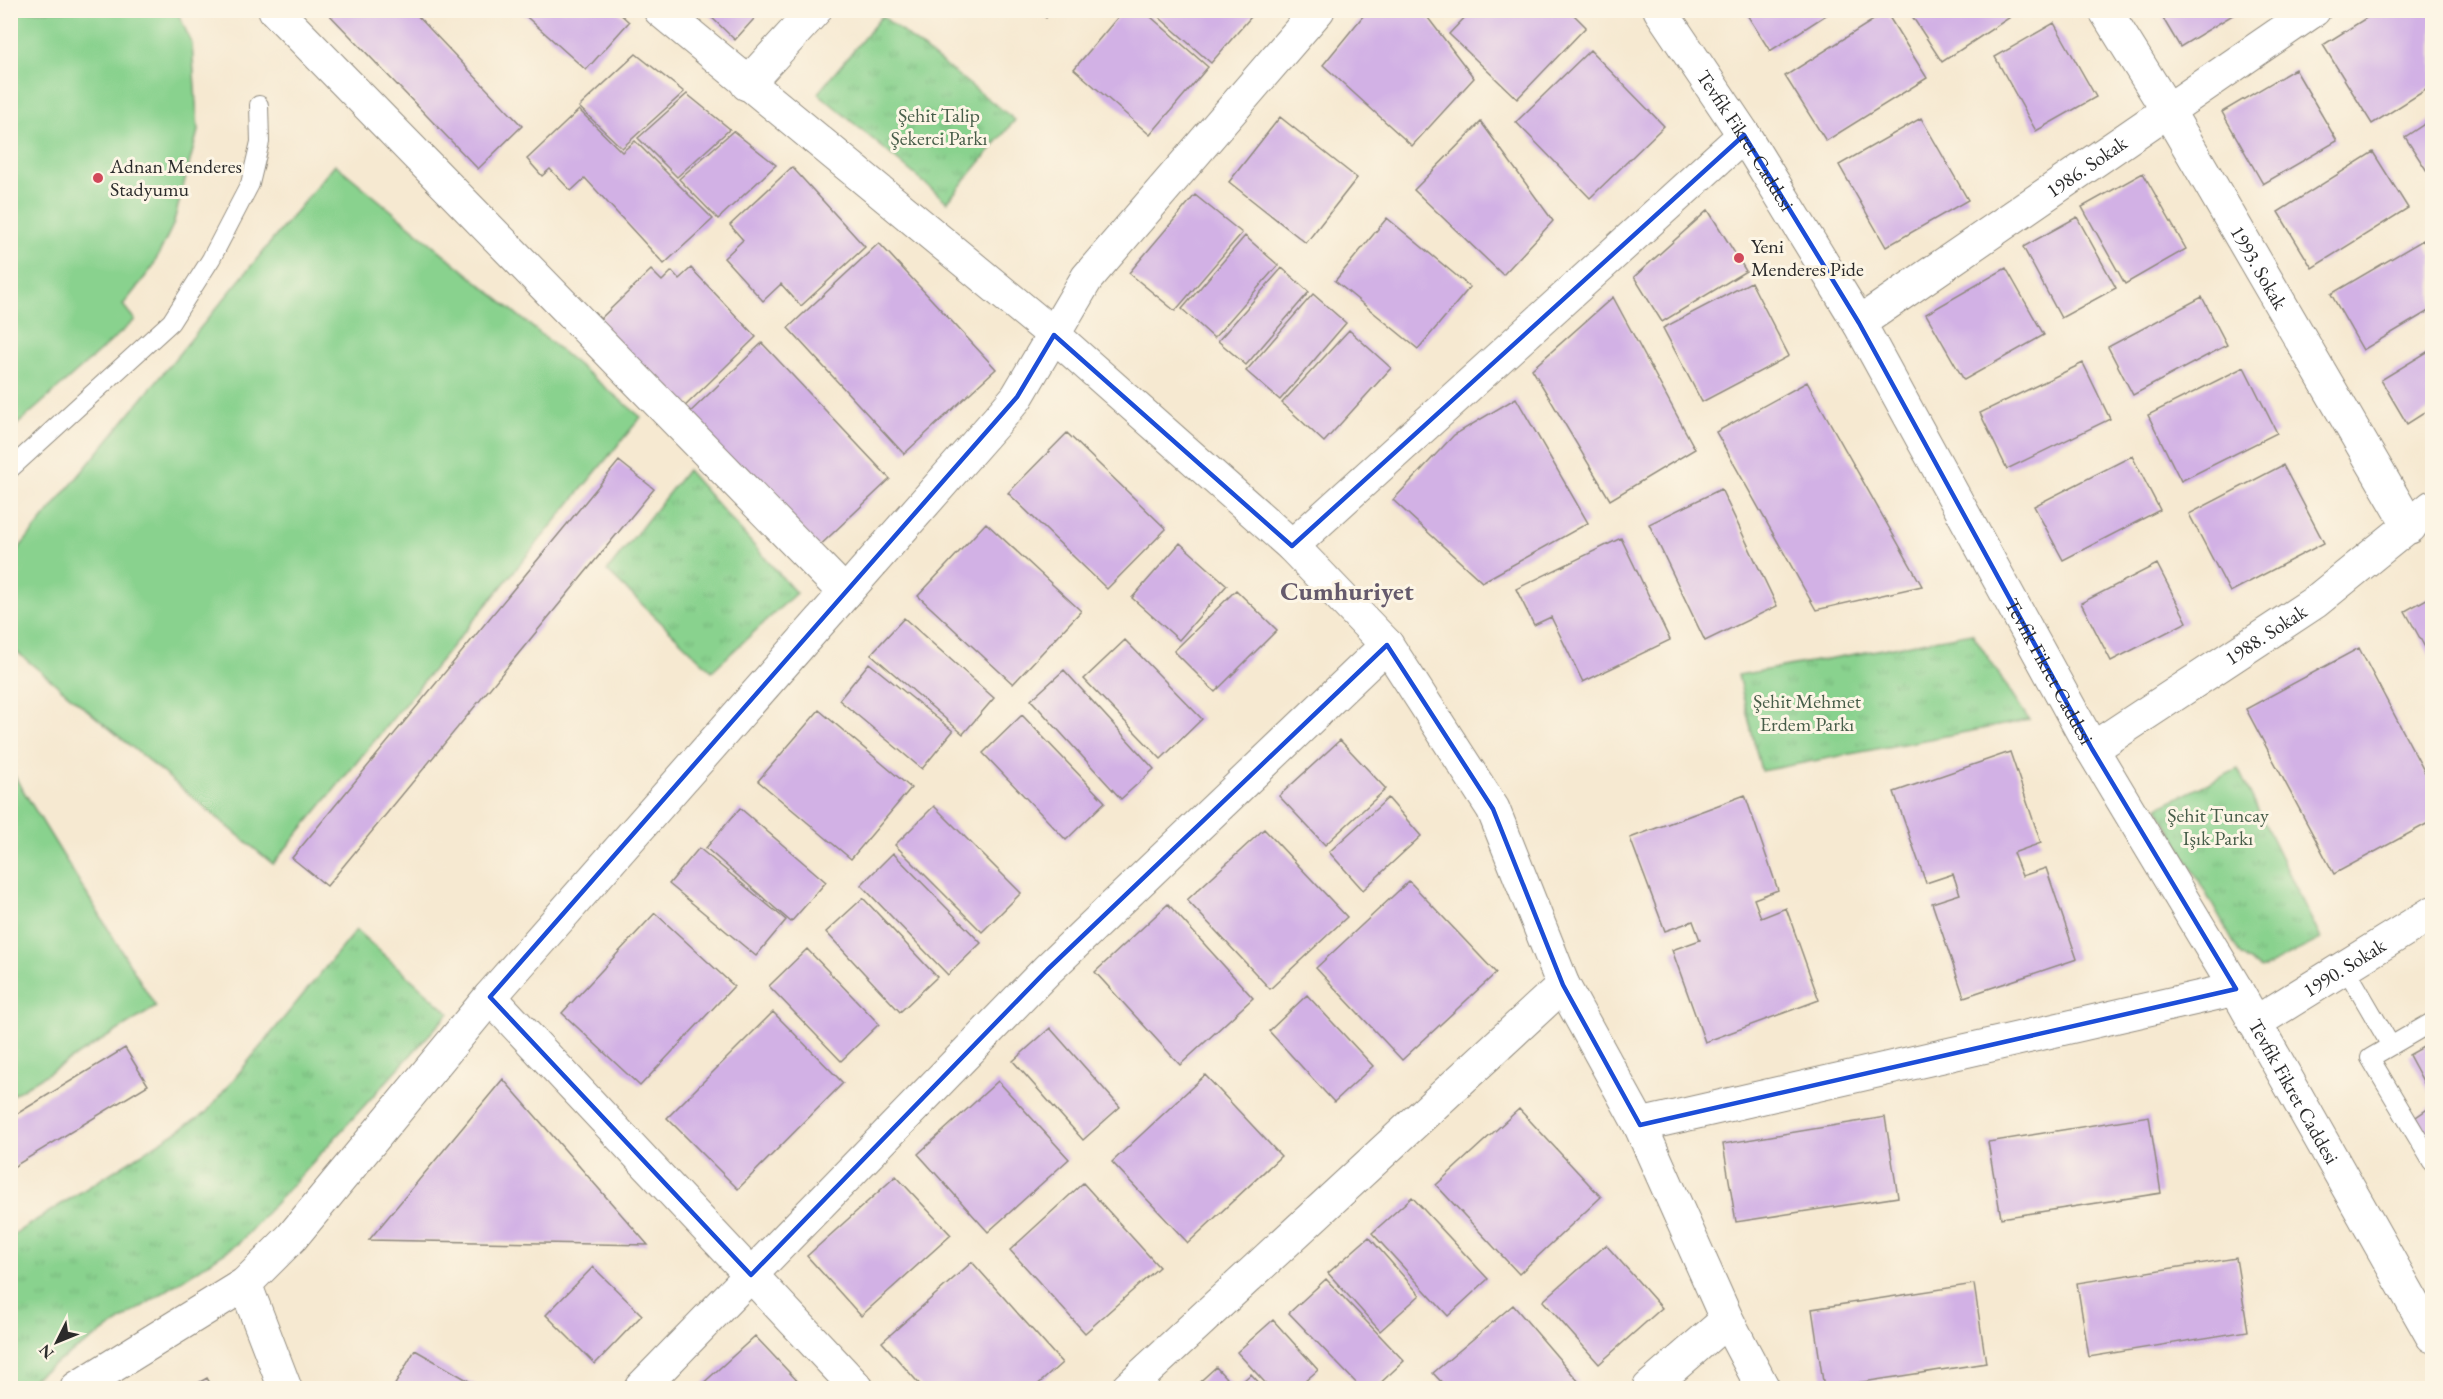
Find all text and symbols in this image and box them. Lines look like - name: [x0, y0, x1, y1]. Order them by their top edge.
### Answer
- street label: Tevfik Fikret Caddesi: [1691, 65, 1800, 216]
- park label: Şehit Talip Şekerci Parkı: [891, 102, 988, 151]
- street label: 1986. Sokak: [2041, 129, 2132, 204]
- place label: Adnan Menderes Stadyumu: [109, 153, 242, 202]
- marker: Adnan Menderes Stadyumu: [91, 171, 105, 185]
- street label: 1993. Sokak: [2224, 221, 2294, 315]
- place label: Yeni Menderes Pide: [1751, 233, 1864, 282]
- marker: Yeni Menderes Pide: [1732, 251, 1746, 265]
- district label: Cumhuriyet: [1280, 574, 1414, 608]
- street label: Tevfik Fikret Caddesi: [1999, 594, 2100, 749]
- street label: 1988. Sokak: [2220, 598, 2312, 671]
- park label: Şehit Mehmet Erdem Parkı: [1753, 688, 1862, 737]
- park label: Şehit Tuncay Işık Parkı: [2167, 802, 2269, 851]
- street label: 1990. Sokak: [2298, 932, 2391, 1003]
- street label: Tevfik Fikret Caddesi: [2243, 1014, 2345, 1169]
- north arrow: [27, 1312, 87, 1372]
- text: N: [34, 1340, 58, 1364]

